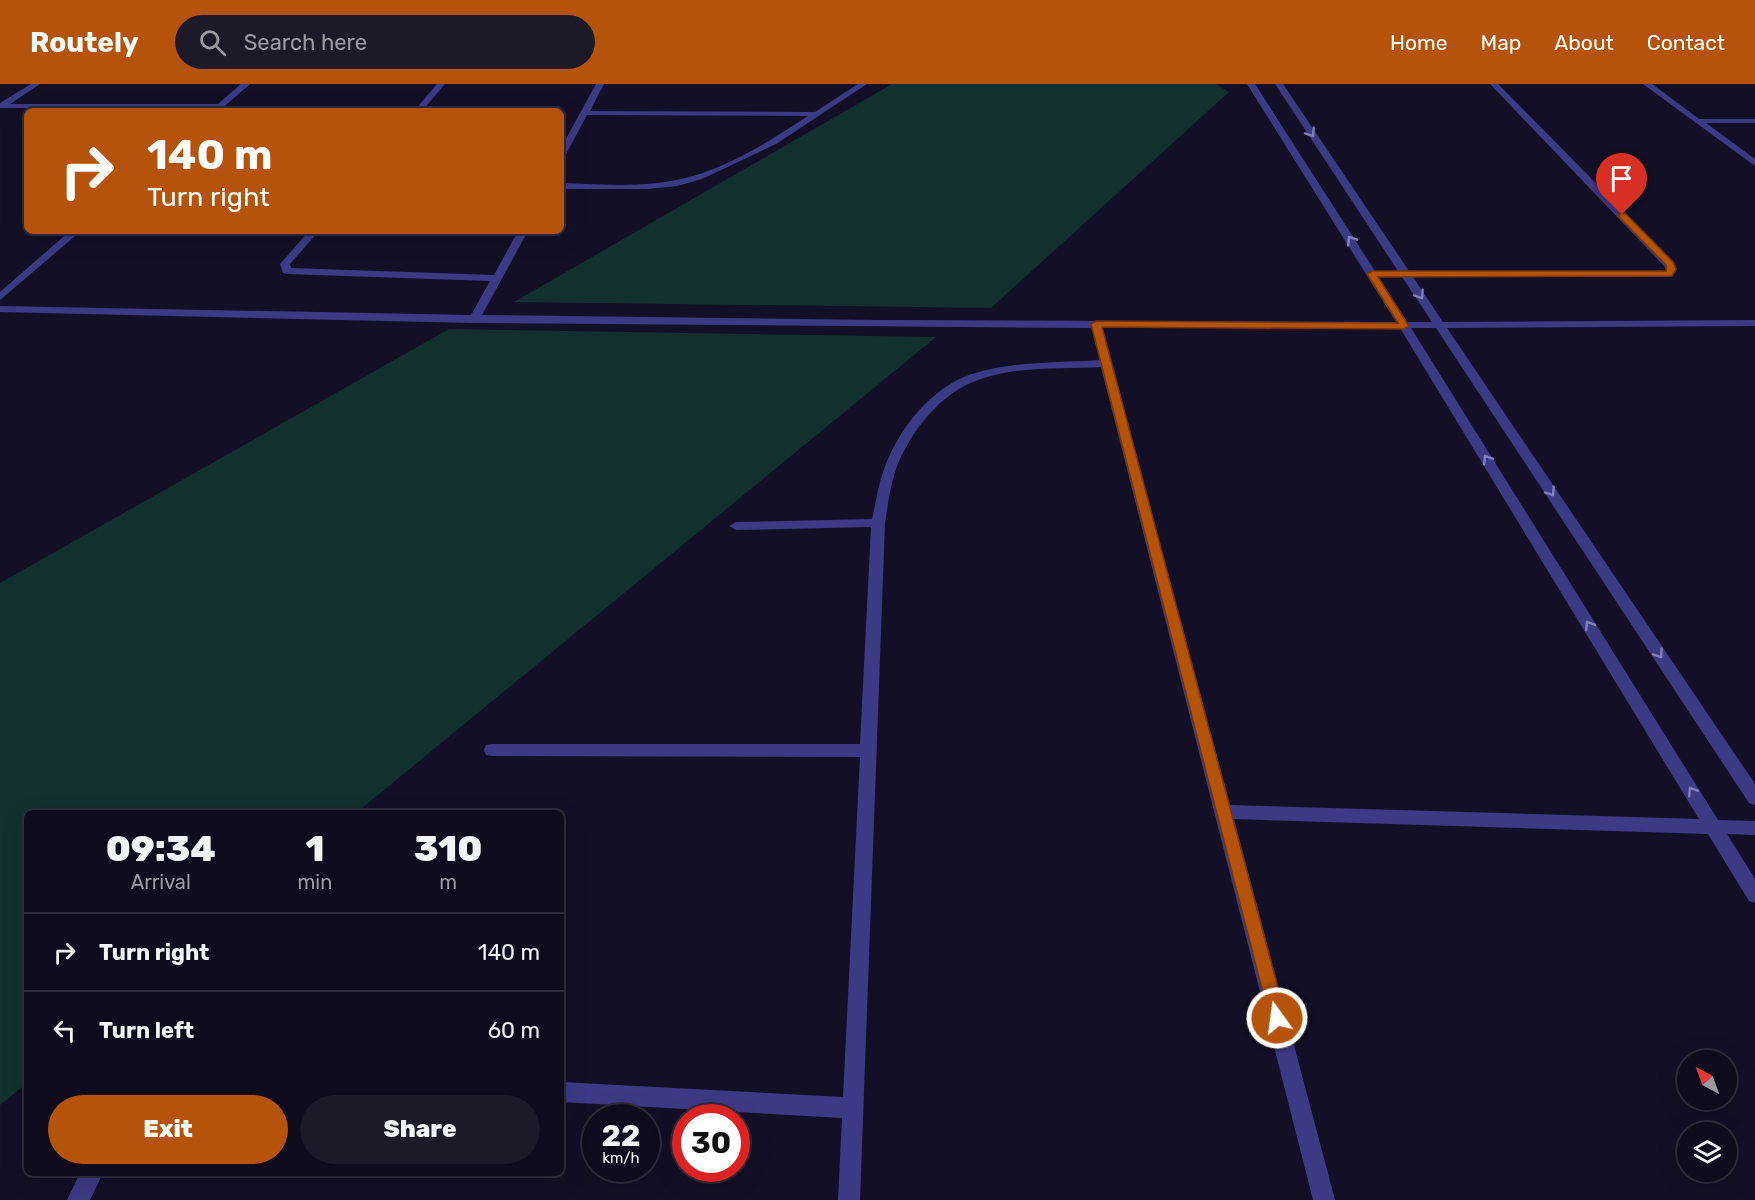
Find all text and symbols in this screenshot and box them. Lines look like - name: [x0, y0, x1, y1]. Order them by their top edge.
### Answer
- search box: [175, 15, 595, 69]
- text: Routely: [30, 26, 139, 59]
- icon: search: [196, 26, 229, 59]
- text: Search here: [244, 29, 367, 56]
- text: Home: [1390, 30, 1447, 55]
- text: Map: [1480, 30, 1521, 55]
- text: About: [1554, 30, 1614, 55]
- text: Contact: [1647, 30, 1725, 55]
- one-way arrow: [1304, 126, 1315, 137]
- text: 140 m: [147, 130, 273, 180]
- icon: right: [48, 132, 126, 210]
- pin: [1596, 153, 1647, 215]
- icon: arrive: [1605, 162, 1638, 195]
- text: Turn right: [147, 181, 270, 213]
- one-way arrow: [1347, 236, 1358, 247]
- one-way arrow: [1412, 289, 1424, 299]
- one-way arrow: [1483, 455, 1494, 466]
- one-way arrow: [1544, 485, 1555, 496]
- one-way arrow: [1585, 621, 1597, 631]
- one-way arrow: [1652, 648, 1663, 659]
- one-way arrow: [1687, 787, 1699, 797]
- text: 09:34: [106, 827, 216, 870]
- text: 1: [305, 827, 324, 870]
- text: 310: [414, 827, 482, 870]
- text: Arrival: [131, 870, 191, 894]
- text: min: [298, 870, 332, 894]
- text: m: [439, 870, 457, 894]
- icon: right: [48, 936, 81, 969]
- text: Turn right: [99, 939, 209, 966]
- text: 140 m: [478, 939, 540, 966]
- position arrow: [1245, 986, 1309, 1050]
- icon: left: [48, 1014, 81, 1047]
- text: Turn left: [99, 1017, 194, 1044]
- text: 60 m: [488, 1017, 540, 1044]
- north arrow: [1677, 1050, 1737, 1110]
- map controls: [1677, 1050, 1737, 1182]
- button: Exit: [48, 1095, 288, 1164]
- button: Share: [300, 1095, 540, 1164]
- speed limit sign: 30: [672, 1104, 750, 1182]
- text: 22: [602, 1118, 641, 1154]
- button: layers: [1677, 1122, 1737, 1182]
- text: km/h: [602, 1149, 640, 1167]

